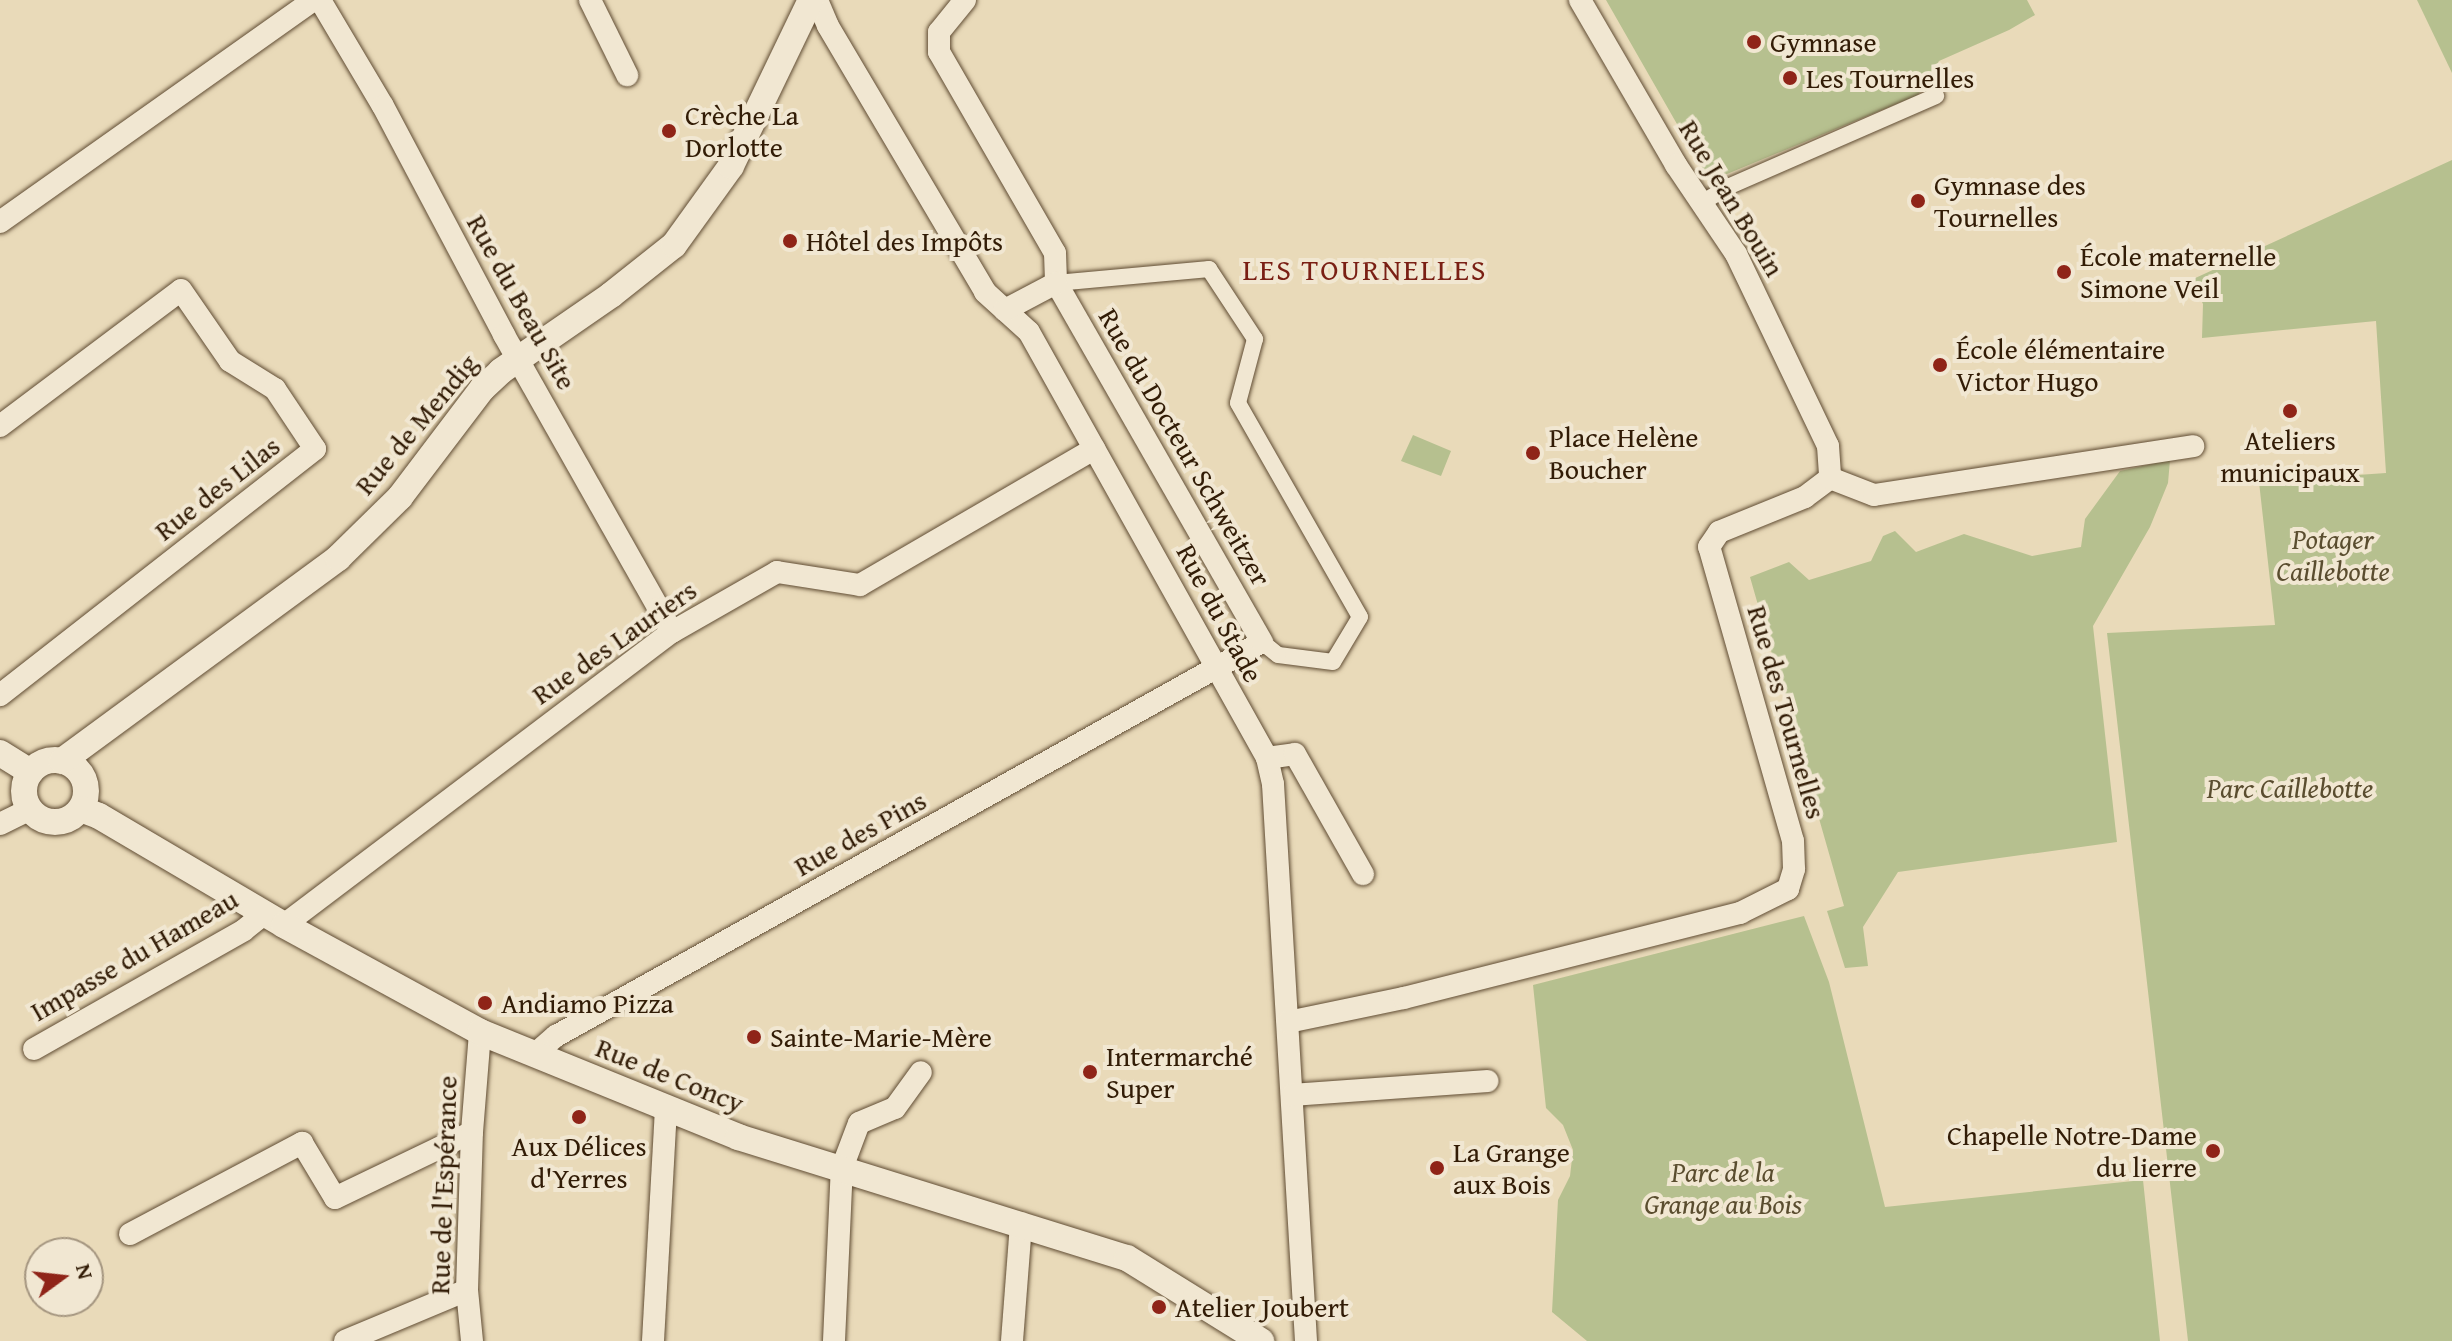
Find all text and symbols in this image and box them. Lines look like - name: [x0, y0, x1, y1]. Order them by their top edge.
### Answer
- place label: Gymnase: [1770, 25, 1877, 59]
- marker: Gymnase: [1745, 33, 1763, 51]
- place label: Les Tournelles: [1806, 61, 1974, 95]
- marker: Les Tournelles: [1781, 69, 1799, 87]
- place label: Crèche La Dorlotte: [685, 98, 799, 164]
- street label: Rue Jean Bouin: [1672, 114, 1792, 282]
- marker: Crèche La Dorlotte: [660, 122, 678, 140]
- place label: Gymnase des Tournelles: [1934, 168, 2086, 234]
- marker: Gymnase des Tournelles: [1909, 192, 1927, 210]
- street label: Rue du Beau Site: [460, 209, 584, 395]
- place label: Hôtel des Impôts: [806, 224, 1003, 258]
- marker: Hôtel des Impôts: [781, 232, 799, 250]
- place label: École maternelle Simone Veil: [2080, 239, 2276, 305]
- district label: LES TOURNELLES: [1243, 251, 1487, 287]
- marker: École maternelle Simone Veil: [2055, 263, 2073, 281]
- street label: Rue du Docteur Schweitzer: [1092, 302, 1278, 592]
- place label: École élémentaire Victor Hugo: [1956, 332, 2165, 398]
- street label: Rue de Mendig: [347, 347, 485, 501]
- marker: École élémentaire Victor Hugo: [1931, 356, 1949, 374]
- marker: Ateliers municipaux: [2281, 402, 2299, 420]
- place label: Place Helène Boucher: [1549, 420, 1698, 486]
- place label: Ateliers municipaux: [2220, 423, 2360, 489]
- street label: Rue des Lilas: [148, 429, 286, 547]
- marker: Place Helène Boucher: [1524, 444, 1542, 462]
- park label: Potager Caillebotte: [2276, 522, 2390, 588]
- street label: Rue du Stade: [1170, 538, 1270, 688]
- street label: Rue des Lauriers: [525, 573, 703, 711]
- street label: Rue des Tournelles: [1740, 601, 1834, 823]
- park label: Parc Caillebotte: [2207, 771, 2373, 805]
- street label: Rue des Pins: [788, 783, 932, 883]
- street label: Impasse du Hameau: [24, 882, 244, 1028]
- place label: Andiamo Pizza: [501, 986, 674, 1020]
- marker: Andiamo Pizza: [476, 994, 494, 1012]
- place label: Sainte-Marie-Mère: [770, 1020, 992, 1054]
- marker: Sainte-Marie-Mère: [745, 1028, 763, 1046]
- street label: Rue de Concy: [591, 1030, 749, 1120]
- place label: Intermarché Super: [1106, 1039, 1253, 1105]
- marker: Intermarché Super: [1081, 1063, 1099, 1081]
- street label: Rue de l'Espérance: [422, 1075, 464, 1295]
- marker: Aux Délices d'Yerres: [570, 1108, 588, 1126]
- place label: Chapelle Notre-Dame du lierre: [1947, 1118, 2197, 1184]
- place label: Aux Délices d'Yerres: [511, 1129, 647, 1195]
- place label: La Grange aux Bois: [1453, 1135, 1570, 1201]
- marker: Chapelle Notre-Dame du lierre: [2204, 1142, 2222, 1160]
- park label: Parc de la Grange au Bois: [1644, 1155, 1802, 1221]
- marker: La Grange aux Bois: [1428, 1159, 1446, 1177]
- north arrow: [24, 1237, 104, 1317]
- text: N: [68, 1260, 103, 1283]
- place label: Atelier Joubert: [1175, 1290, 1349, 1324]
- marker: Atelier Joubert: [1150, 1298, 1168, 1316]

